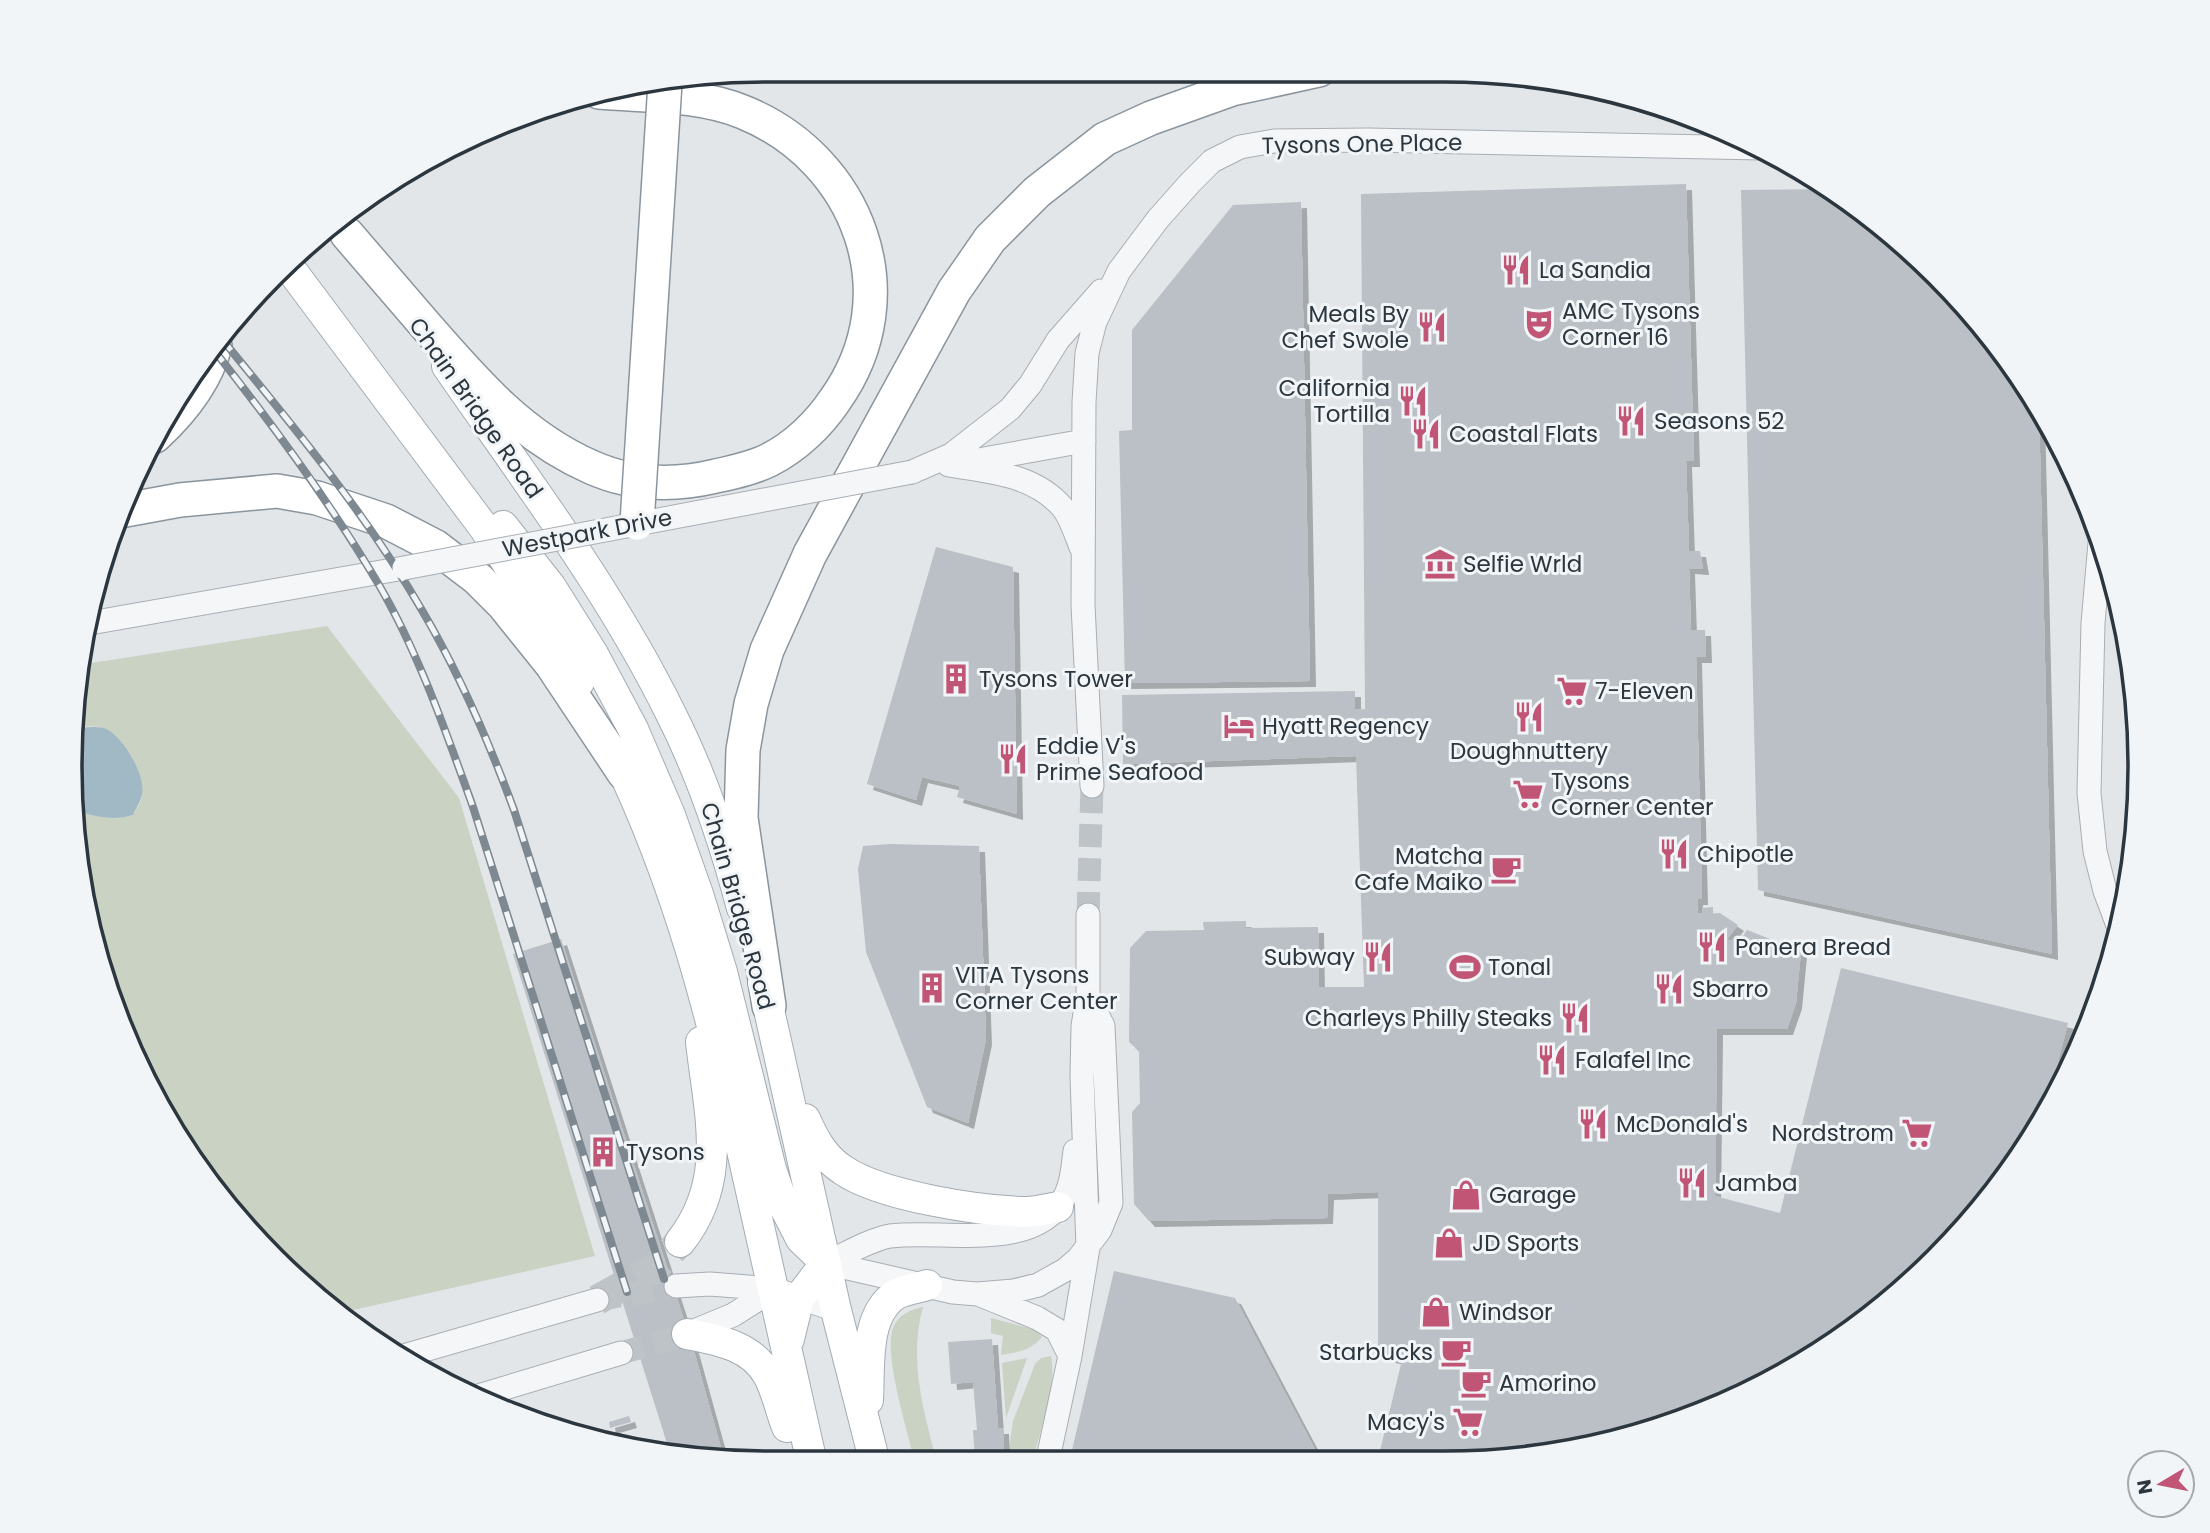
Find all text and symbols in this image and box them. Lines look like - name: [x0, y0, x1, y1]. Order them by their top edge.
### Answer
- street label: Tysons One Place: [1261, 126, 1463, 162]
- restaurant icon: La Sandia: [1499, 253, 1533, 287]
- place label: La Sandia: [1539, 254, 1651, 286]
- place label: AMC Tysons Corner 16: [1562, 295, 1700, 353]
- place label: Meals By Chef Swole: [1282, 298, 1409, 356]
- theatre icon: AMC Tysons Corner 16: [1522, 307, 1556, 341]
- restaurant icon: Meals By Chef Swole: [1415, 310, 1449, 344]
- street label: Chain Bridge Road: [401, 311, 551, 505]
- place label: California Tortilla: [1279, 372, 1390, 430]
- restaurant icon: California Tortilla: [1396, 384, 1430, 418]
- restaurant icon: Seasons 52: [1614, 404, 1648, 438]
- place label: Seasons 52: [1654, 405, 1785, 437]
- restaurant icon: Coastal Flats: [1409, 417, 1443, 451]
- place label: Coastal Flats: [1449, 418, 1598, 450]
- street label: Westpark Drive: [499, 501, 675, 565]
- museum icon: Selfie Wrld: [1423, 547, 1457, 581]
- place label: Selfie Wrld: [1463, 548, 1582, 580]
- building icon: Tysons Tower: [939, 662, 973, 696]
- place label: Tysons Tower: [979, 663, 1133, 695]
- supermarket icon: 7-Eleven: [1555, 674, 1589, 708]
- place label: 7-Eleven: [1595, 675, 1694, 707]
- restaurant icon: Doughnuttery: [1512, 700, 1546, 734]
- hotel icon: Hyatt Regency: [1222, 709, 1256, 743]
- place label: Hyatt Regency: [1262, 710, 1429, 742]
- place label: Eddie V's Prime Seafood: [1036, 730, 1204, 788]
- place label: Doughnuttery: [1450, 735, 1608, 767]
- restaurant icon: Eddie V's Prime Seafood: [996, 742, 1030, 776]
- place label: Tysons Corner Center: [1551, 765, 1714, 823]
- supermarket icon: Tysons Corner Center: [1511, 777, 1545, 811]
- street label: Chain Bridge Road: [693, 799, 783, 1013]
- restaurant icon: Chipotle: [1657, 837, 1691, 871]
- place label: Chipotle: [1697, 838, 1794, 870]
- place label: Matcha Cafe Maiko: [1354, 840, 1483, 898]
- cafe icon: Matcha Cafe Maiko: [1489, 852, 1523, 886]
- restaurant icon: Panera Bread: [1695, 930, 1729, 964]
- place label: Panera Bread: [1735, 931, 1891, 963]
- restaurant icon: Subway: [1361, 940, 1395, 974]
- place label: Subway: [1264, 941, 1355, 973]
- sports icon: Tonal: [1448, 950, 1482, 984]
- place label: Tonal: [1488, 951, 1551, 983]
- place label: VITA Tysons Corner Center: [955, 959, 1118, 1017]
- building icon: VITA Tysons Corner Center: [915, 971, 949, 1005]
- restaurant icon: Sbarro: [1652, 972, 1686, 1006]
- place label: Sbarro: [1692, 973, 1768, 1005]
- restaurant icon: Charleys Philly Steaks: [1558, 1001, 1592, 1035]
- place label: Charleys Philly Steaks: [1305, 1002, 1552, 1034]
- restaurant icon: Falafel Inc: [1535, 1043, 1569, 1077]
- place label: Falafel Inc: [1575, 1044, 1691, 1076]
- restaurant icon: McDonald's: [1576, 1107, 1610, 1141]
- place label: McDonald's: [1616, 1108, 1748, 1140]
- supermarket icon: Nordstrom: [1900, 1116, 1934, 1150]
- place label: Nordstrom: [1772, 1117, 1894, 1149]
- building icon: Tysons: [586, 1135, 620, 1169]
- place label: Tysons: [626, 1136, 705, 1168]
- restaurant icon: Jamba: [1675, 1166, 1709, 1200]
- place label: Jamba: [1715, 1167, 1798, 1199]
- shop icon: Garage: [1449, 1178, 1483, 1212]
- place label: Garage: [1489, 1179, 1576, 1211]
- shop icon: JD Sports: [1432, 1226, 1466, 1260]
- place label: JD Sports: [1472, 1227, 1579, 1259]
- shop icon: Windsor: [1419, 1295, 1453, 1329]
- place label: Windsor: [1459, 1296, 1553, 1328]
- cafe icon: Starbucks: [1439, 1335, 1473, 1369]
- place label: Starbucks: [1319, 1336, 1433, 1368]
- cafe icon: Amorino: [1459, 1366, 1493, 1400]
- place label: Amorino: [1499, 1367, 1597, 1399]
- supermarket icon: Macy's: [1451, 1405, 1485, 1439]
- place label: Macy's: [1367, 1406, 1445, 1438]
- north arrow: [2126, 1449, 2196, 1519]
- text: N: [2130, 1477, 2159, 1496]

